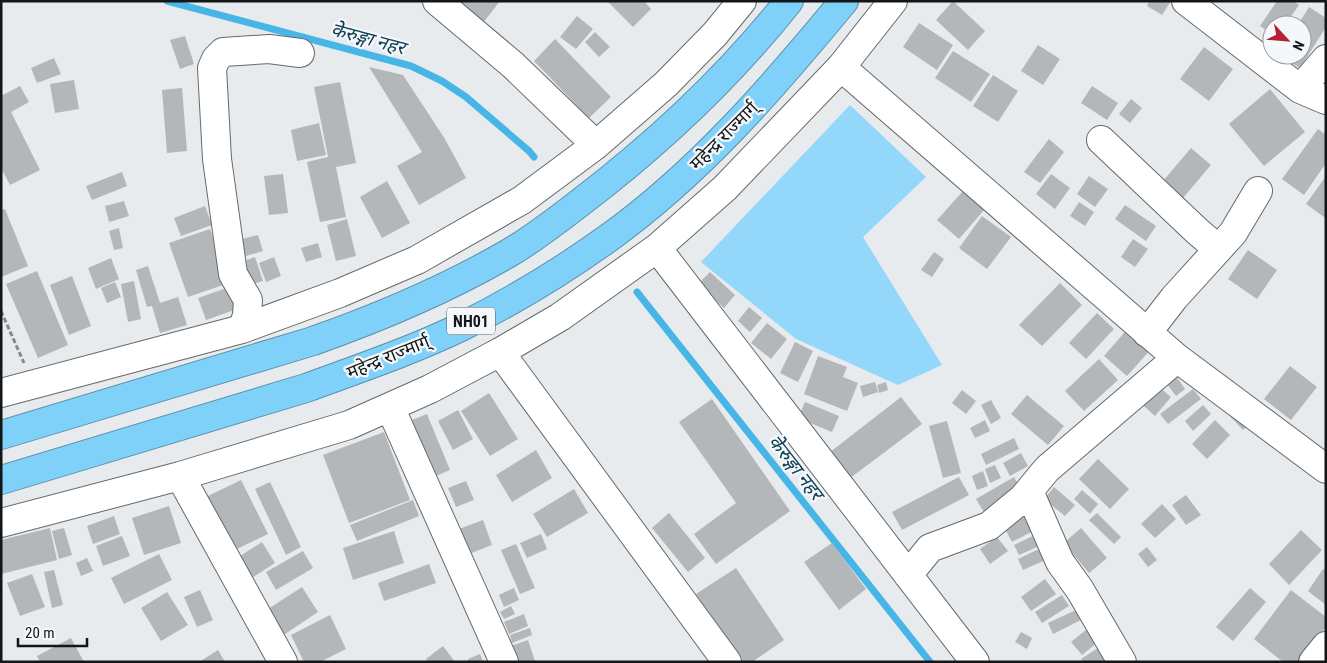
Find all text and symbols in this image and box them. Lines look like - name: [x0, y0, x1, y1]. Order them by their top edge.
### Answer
- north arrow: [1262, 15, 1312, 65]
- water label: केेरुङ्गा नहर: [328, 18, 411, 60]
- text: N: [1290, 38, 1308, 53]
- street label: महेन्द्र राज्मार्ग्: [685, 95, 765, 175]
- road number: NH01: [447, 308, 495, 334]
- street label: महेन्द्र राज्मार्ग्: [343, 329, 435, 384]
- water label: केेरुङ्गा नहर: [763, 430, 831, 508]
- scale bar: [18, 616, 86, 648]
- text: 20 m: [25, 624, 55, 642]

